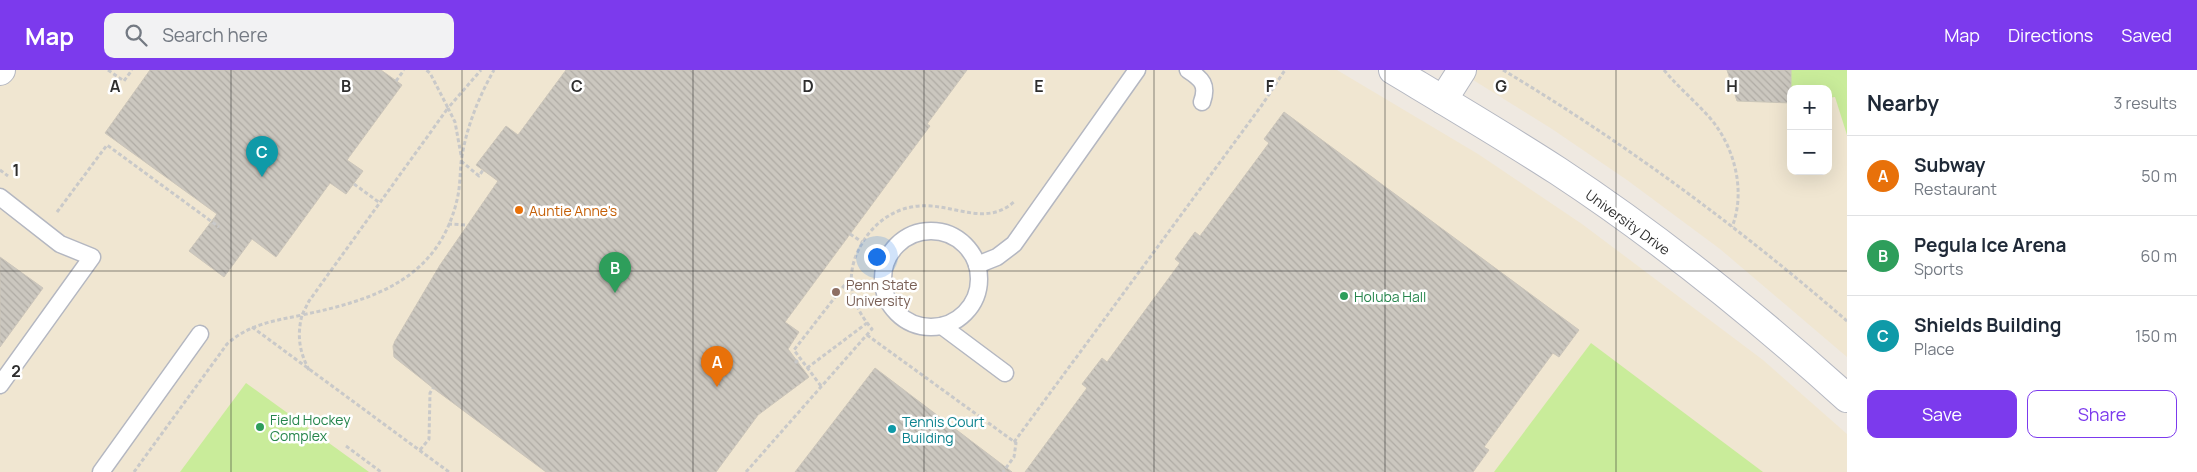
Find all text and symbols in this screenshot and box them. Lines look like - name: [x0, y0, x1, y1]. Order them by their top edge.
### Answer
- search box: [104, 13, 454, 58]
- text: Map: [25, 19, 74, 52]
- icon: search: [122, 21, 150, 49]
- text: Search here: [162, 22, 268, 48]
- text: Map: [1944, 23, 1980, 47]
- text: Directions: [2008, 23, 2093, 47]
- text: Saved: [2121, 23, 2172, 47]
- text: A: [110, 75, 121, 97]
- text: B: [341, 75, 351, 97]
- text: C: [571, 75, 583, 97]
- text: D: [802, 75, 814, 97]
- text: E: [1034, 75, 1044, 97]
- text: F: [1266, 75, 1275, 97]
- text: G: [1495, 75, 1507, 97]
- text: H: [1726, 75, 1738, 97]
- map controls: [1787, 85, 1832, 175]
- button: +: [1787, 85, 1832, 130]
- text: Nearby: [1867, 89, 1939, 117]
- text: 3 results: [2114, 92, 2177, 114]
- button: −: [1787, 130, 1832, 175]
- pin: C: [246, 136, 278, 177]
- text: Subway: [1914, 152, 1985, 178]
- text: 1: [12, 159, 20, 181]
- text: A: [1878, 165, 1888, 187]
- text: 50 m: [2141, 165, 2177, 187]
- text: Restaurant: [1914, 178, 1997, 200]
- street label: University Drive: [1582, 185, 1674, 259]
- place label: Auntie Anne's: [529, 201, 617, 220]
- marker: Auntie Anne's: [513, 204, 525, 216]
- text: Pegula Ice Arena: [1914, 232, 2066, 258]
- your location: [864, 244, 890, 270]
- text: B: [1878, 245, 1888, 267]
- text: 60 m: [2141, 245, 2177, 267]
- pin: B: [599, 252, 631, 293]
- text: Sports: [1914, 258, 1963, 280]
- place label: Penn State University: [846, 275, 917, 310]
- marker: Penn State University: [830, 286, 842, 298]
- place label: Holuba Hall: [1354, 287, 1426, 306]
- marker: Holuba Hall: [1338, 290, 1350, 302]
- text: Shields Building: [1914, 312, 2061, 338]
- text: C: [1877, 325, 1889, 347]
- text: 150 m: [2135, 325, 2177, 347]
- text: Place: [1914, 338, 1954, 360]
- pin: A: [701, 346, 733, 387]
- text: 2: [11, 360, 21, 382]
- button: Save: [1867, 390, 2017, 438]
- button: Share: [2027, 390, 2177, 438]
- place label: Field Hockey Complex: [270, 410, 351, 445]
- place label: Tennis Court Building: [902, 412, 985, 447]
- marker: Field Hockey Complex: [254, 421, 266, 433]
- marker: Tennis Court Building: [886, 423, 898, 435]

